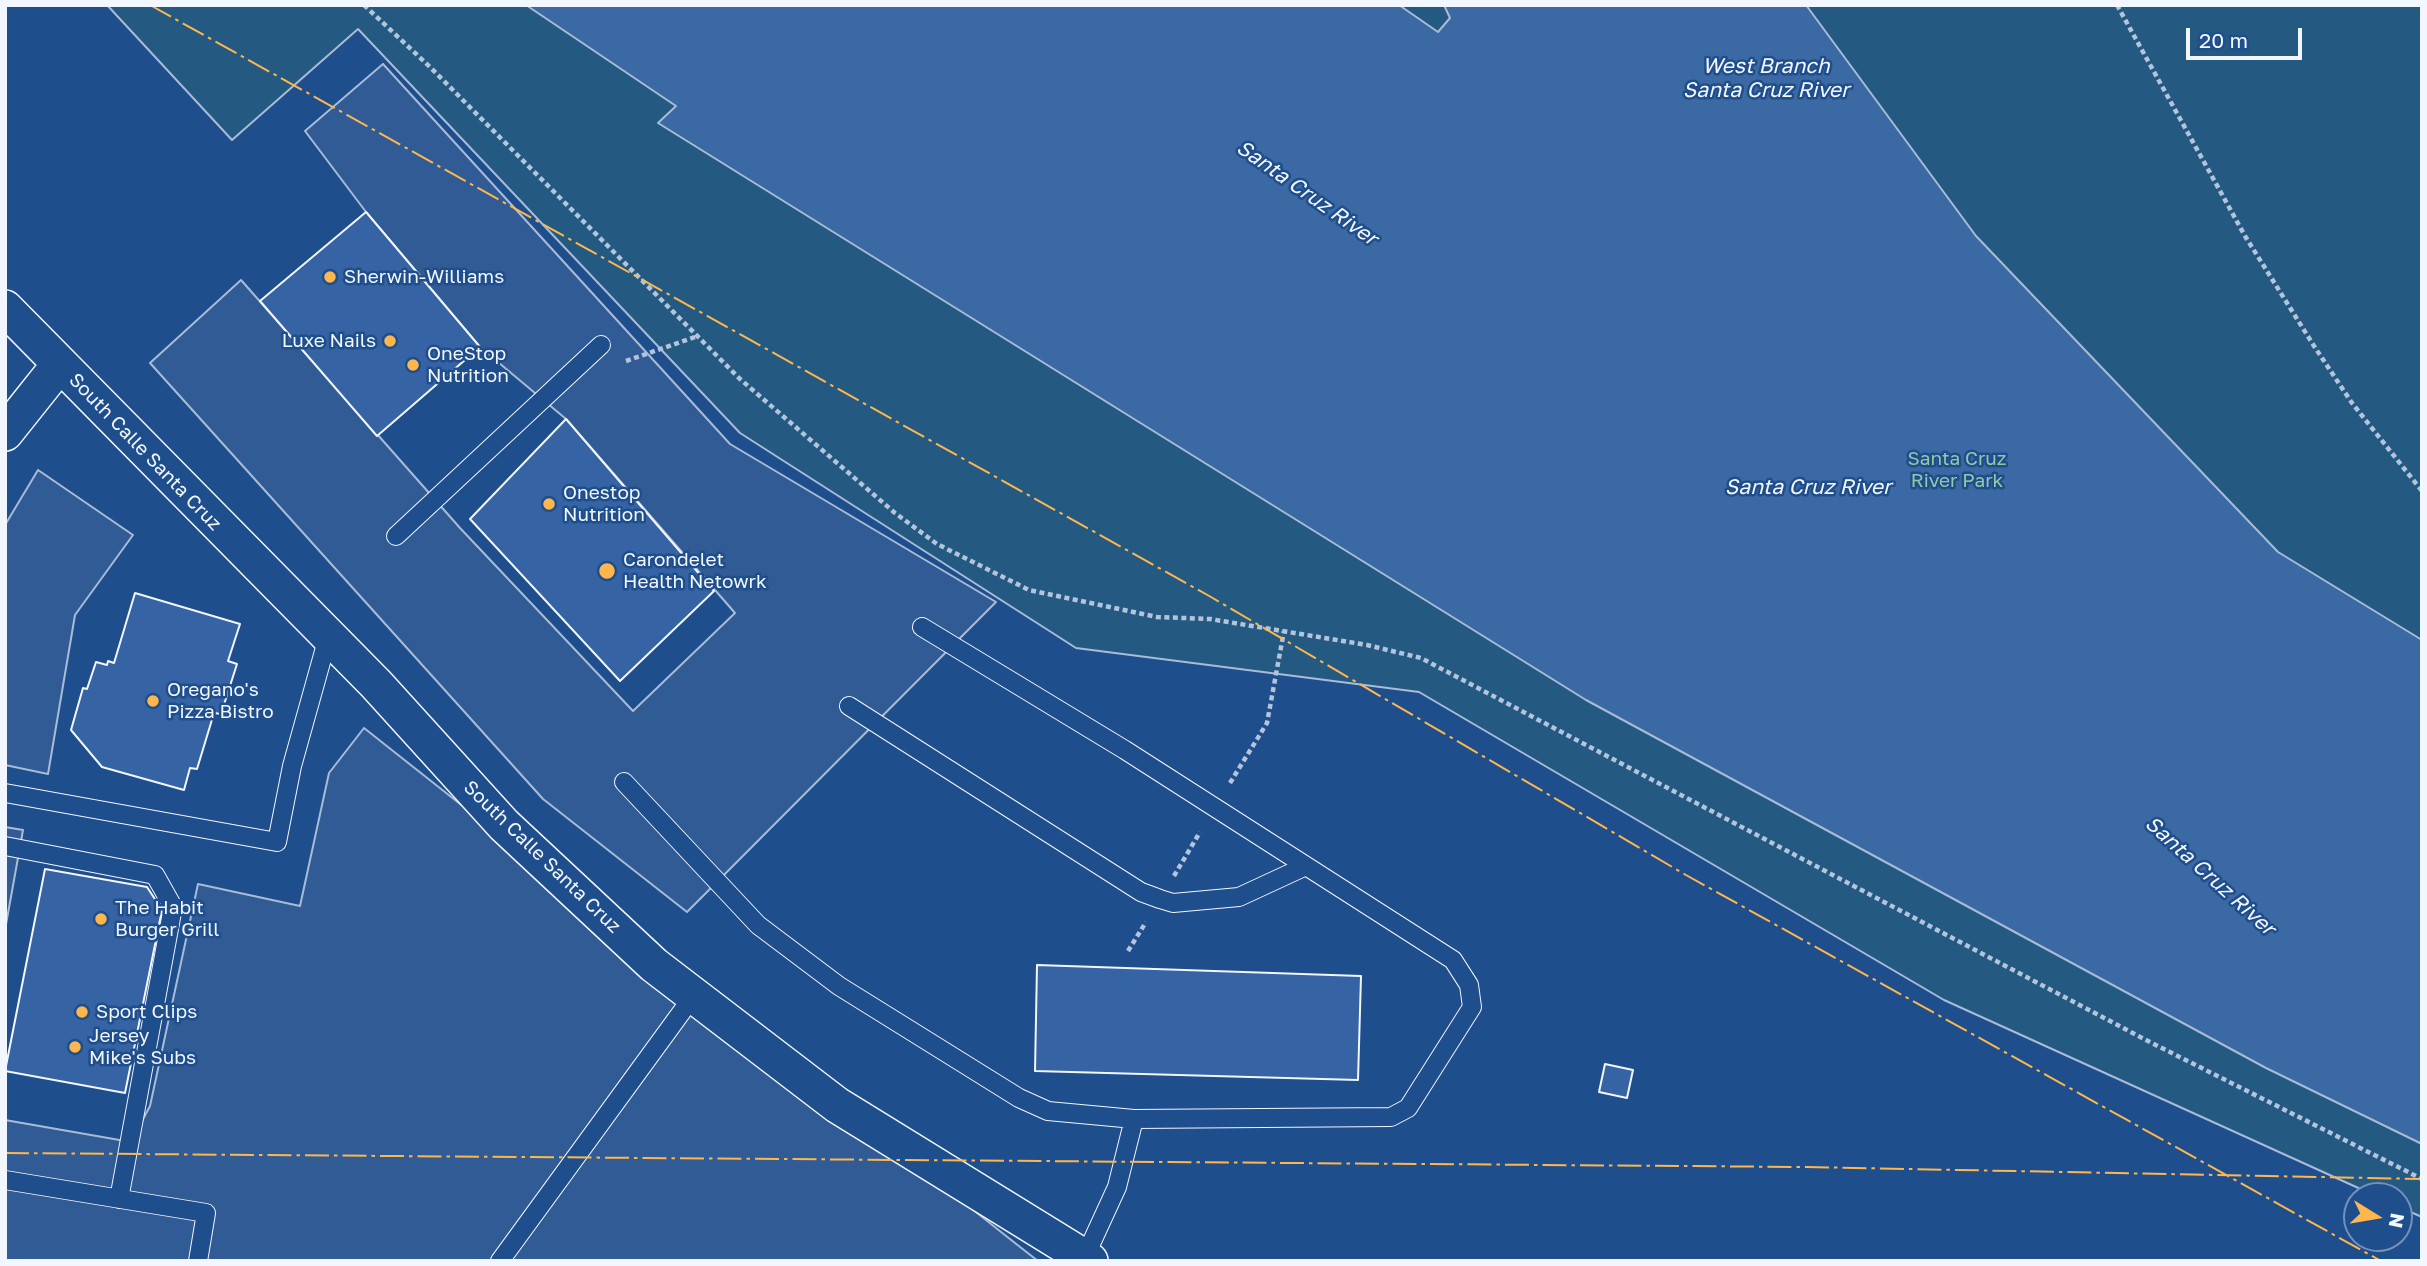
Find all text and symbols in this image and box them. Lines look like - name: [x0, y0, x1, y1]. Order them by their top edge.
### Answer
- scale bar: [2189, 14, 2304, 58]
- text: 20 m: [2199, 27, 2248, 53]
- water label: West Branch Santa Cruz River: [1683, 53, 1849, 103]
- water label: Santa Cruz River: [1232, 135, 1382, 251]
- place label: Sherwin-Williams: [344, 266, 504, 288]
- marker: Sherwin-Williams: [322, 269, 338, 285]
- place label: Luxe Nails: [282, 330, 376, 352]
- marker: Luxe Nails: [382, 333, 398, 349]
- place label: OneStop Nutrition: [427, 343, 509, 387]
- marker: OneStop Nutrition: [405, 357, 421, 373]
- street label: South Calle Santa Cruz: [64, 369, 226, 535]
- park label: Santa Cruz River Park: [1908, 448, 2006, 492]
- water label: Santa Cruz River: [1725, 474, 1891, 500]
- place label: Onestop Nutrition: [563, 482, 645, 526]
- marker: Onestop Nutrition: [541, 496, 557, 512]
- place label: Carondelet Health Netowrk: [623, 549, 767, 593]
- marker: Carondelet Health Netowrk: [597, 561, 617, 581]
- place label: Oregano's Pizza Bistro: [167, 679, 274, 723]
- marker: Oregano's Pizza Bistro: [145, 693, 161, 709]
- street label: South Calle Santa Cruz: [459, 776, 625, 938]
- water label: Santa Cruz River: [2140, 811, 2280, 941]
- place label: The Habit Burger Grill: [115, 897, 219, 941]
- marker: The Habit Burger Grill: [93, 911, 109, 927]
- place label: Sport Clips: [96, 1001, 197, 1023]
- marker: Sport Clips: [74, 1004, 90, 1020]
- place label: Jersey Mike's Subs: [89, 1025, 196, 1069]
- marker: Jersey Mike's Subs: [67, 1039, 83, 1055]
- north arrow: [2343, 1182, 2413, 1252]
- text: N: [2384, 1211, 2410, 1230]

